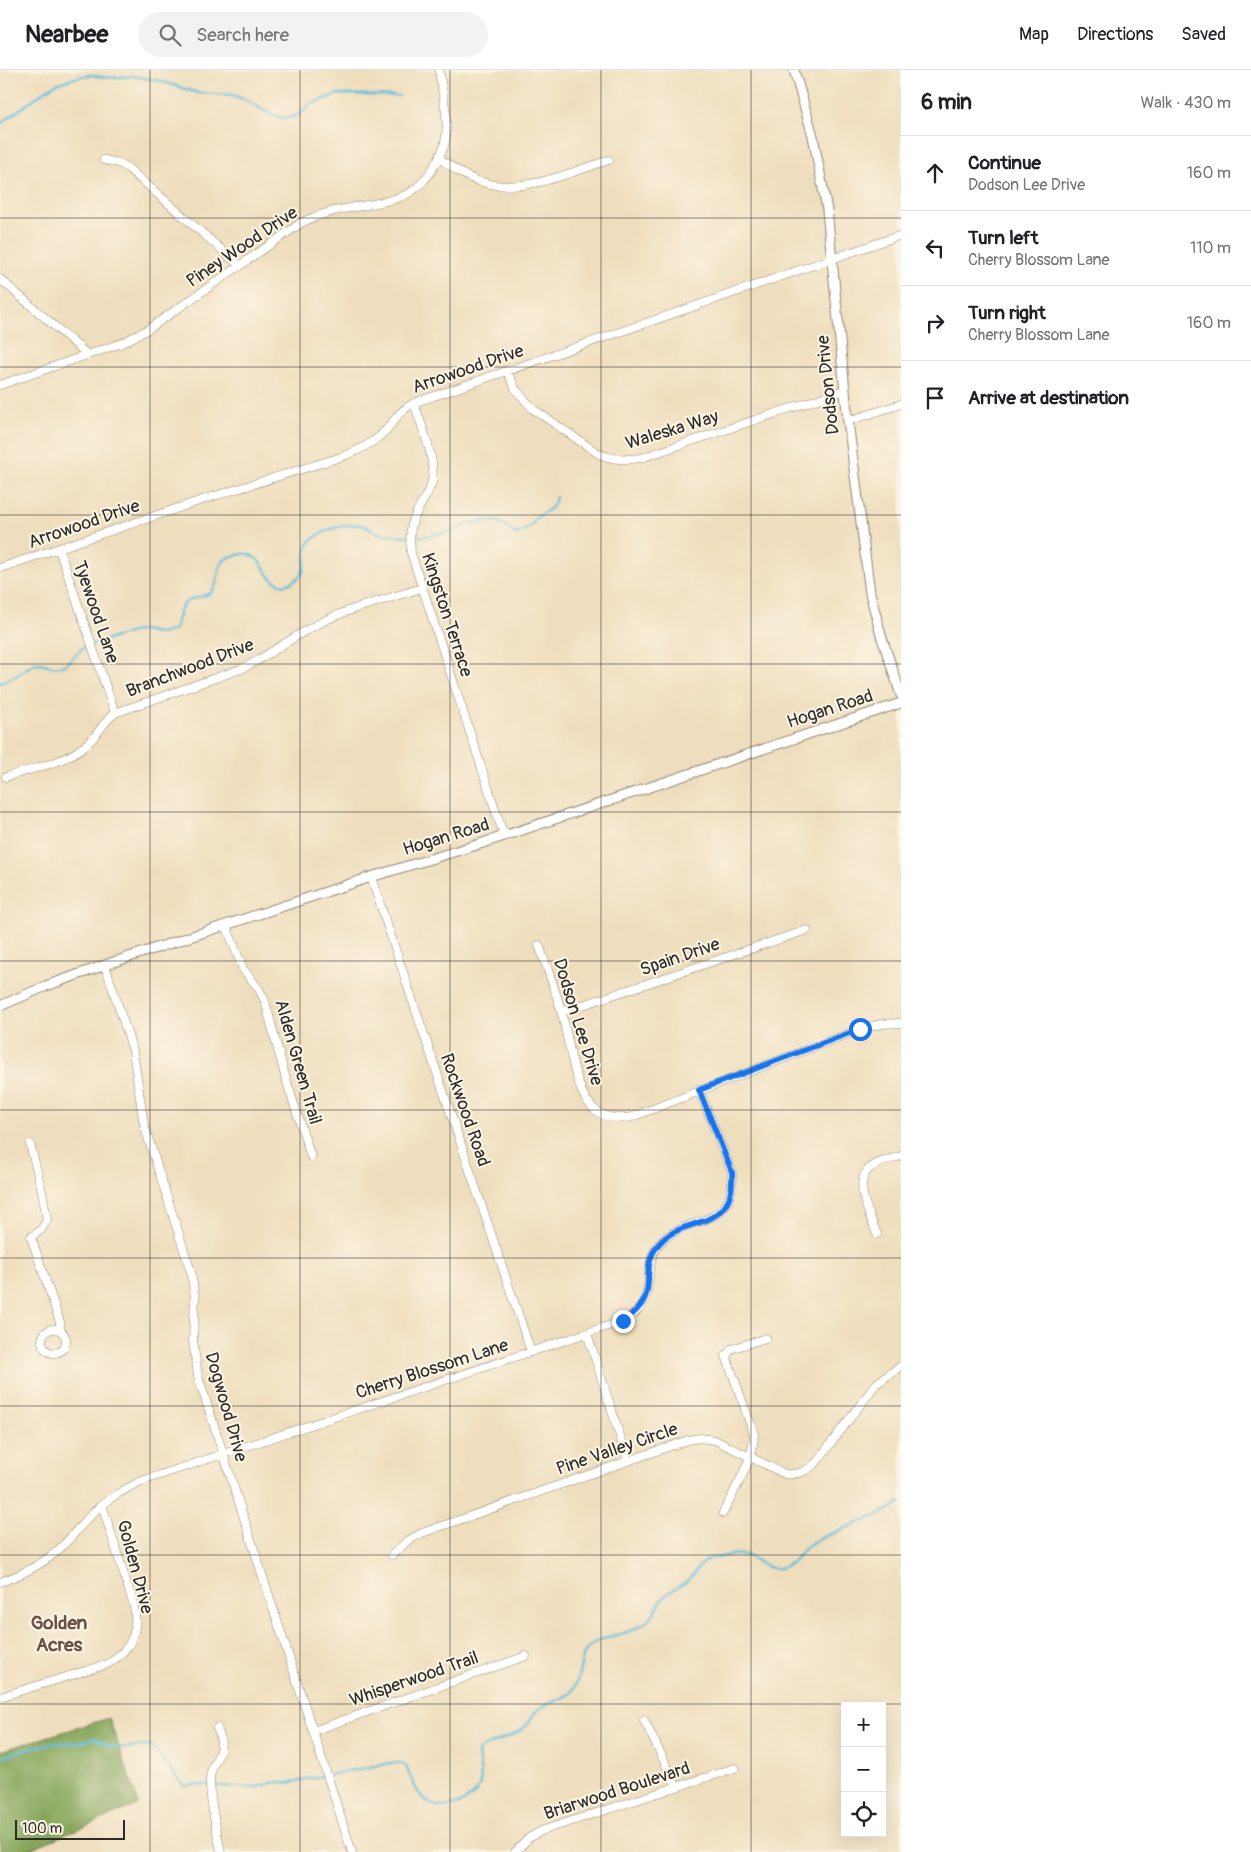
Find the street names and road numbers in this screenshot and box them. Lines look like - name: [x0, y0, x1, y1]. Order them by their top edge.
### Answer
- street label: Piney Wood Drive: [182, 201, 302, 293]
- street label: Dodson Drive: [811, 334, 845, 436]
- street label: Arrowood Drive: [409, 339, 527, 399]
- street label: Waleska Way: [623, 405, 722, 455]
- street label: Arrowood Drive: [25, 494, 143, 554]
- street label: Kingston Terrace: [416, 550, 478, 680]
- street label: Tyewood Lane: [68, 558, 124, 667]
- street label: Branchwood Drive: [123, 633, 257, 703]
- street label: Hogan Road: [784, 684, 876, 734]
- street label: Hogan Road: [400, 813, 492, 861]
- street label: Spain Drive: [637, 933, 723, 981]
- street label: Dodson Lee Drive: [548, 956, 608, 1088]
- street label: Alden Green Trail: [269, 997, 327, 1127]
- street label: Rockwood Road: [435, 1050, 495, 1170]
- street label: Cherry Blossom Lane: [353, 1333, 511, 1405]
- street label: Dogwood Drive: [199, 1350, 253, 1464]
- street label: Pine Valley Circle: [553, 1417, 681, 1481]
- street label: Golden Drive: [111, 1518, 159, 1616]
- street label: Whisperwood Trail: [346, 1646, 482, 1712]
- street label: Briarwood Boulevard: [541, 1757, 693, 1825]

